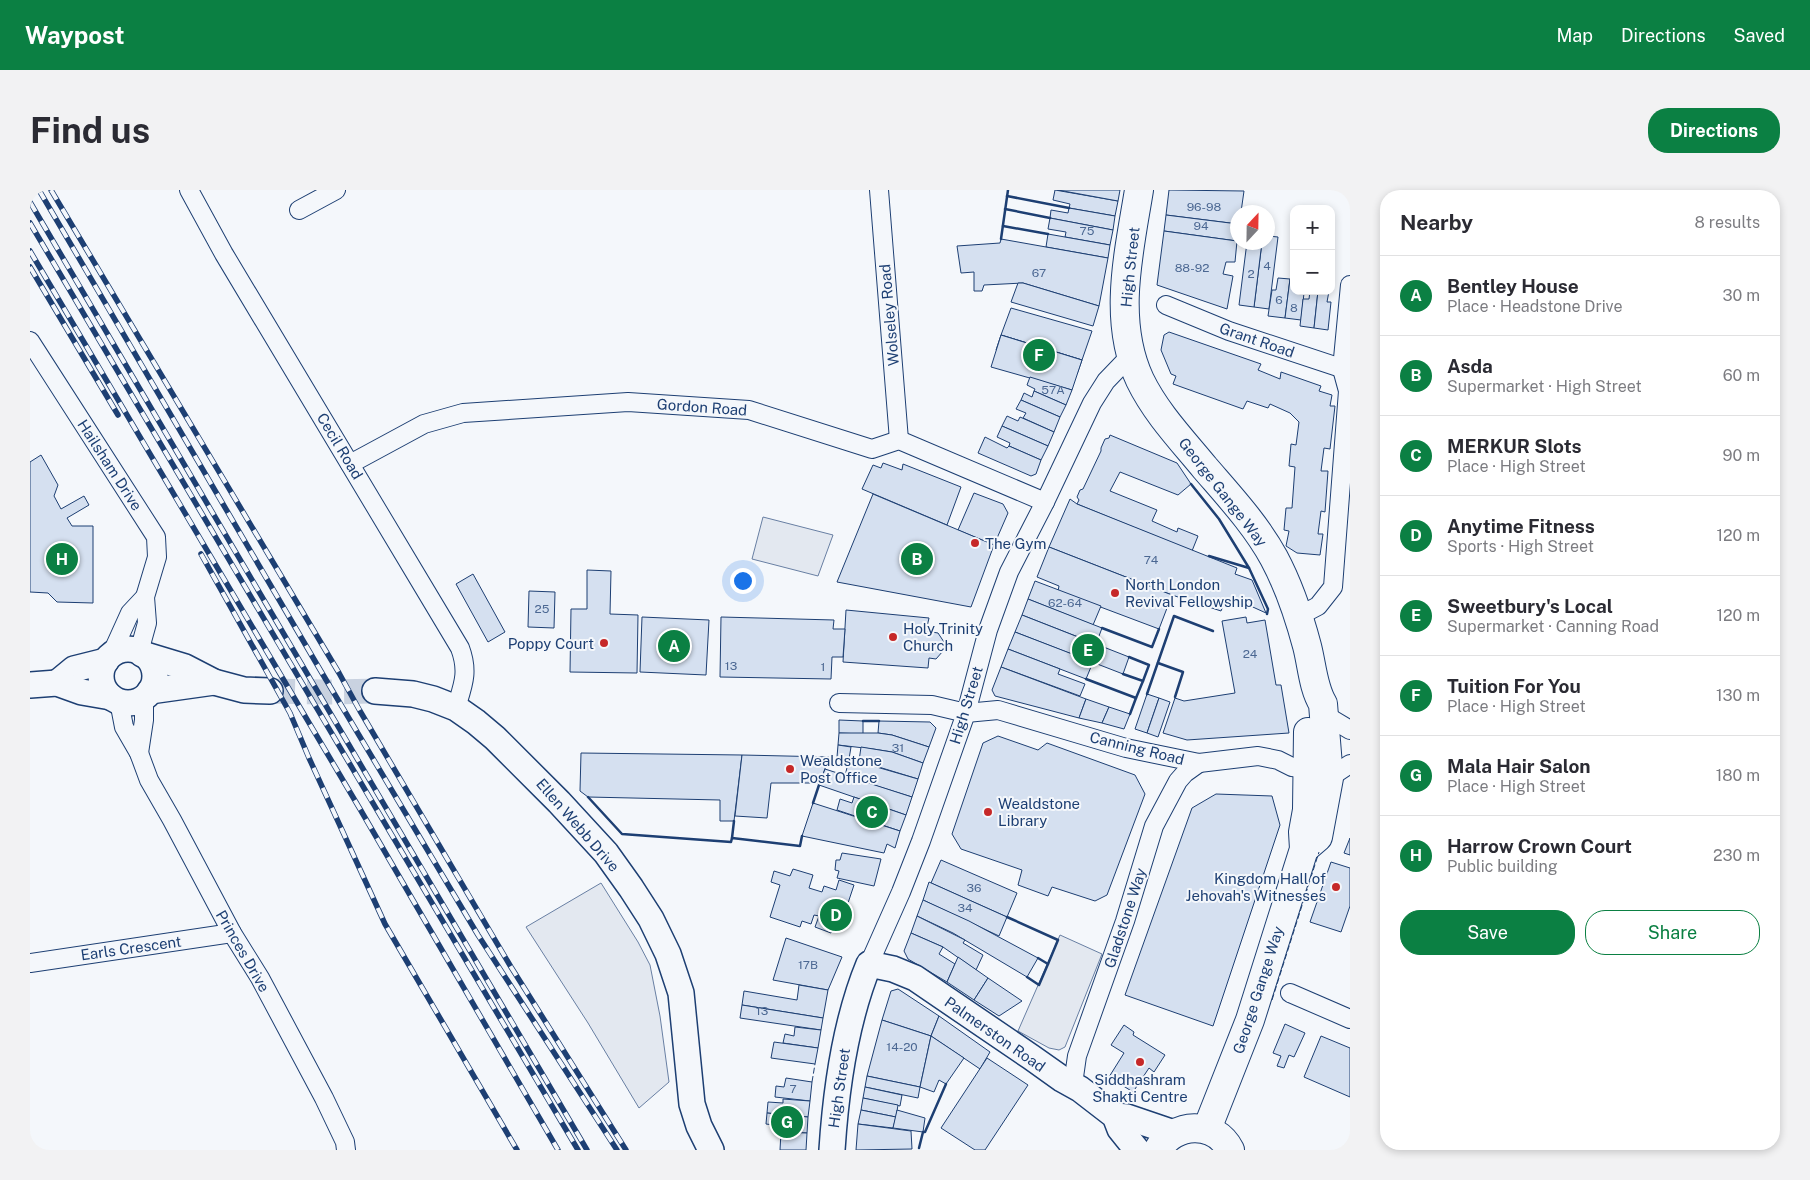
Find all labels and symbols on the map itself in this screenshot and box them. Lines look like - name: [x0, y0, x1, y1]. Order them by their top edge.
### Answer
- house number: 96-98: [1187, 200, 1222, 214]
- north arrow: [1230, 205, 1275, 250]
- house number: 94: [1193, 219, 1209, 233]
- house number: 75: [1080, 224, 1095, 238]
- street label: High Street: [1117, 226, 1143, 308]
- house number: 4: [1263, 259, 1271, 273]
- house number: 88-92: [1175, 261, 1209, 275]
- street label: Wolseley Road: [876, 263, 902, 367]
- house number: 67: [1032, 266, 1046, 280]
- house number: 2: [1247, 267, 1255, 281]
- house number: 6: [1275, 293, 1283, 307]
- house number: 8: [1290, 301, 1298, 315]
- street label: Grant Road: [1217, 319, 1297, 361]
- pin: F: [1023, 336, 1055, 374]
- house number: 57A: [1041, 383, 1065, 397]
- street label: Gordon Road: [656, 395, 748, 419]
- street label: Cecil Road: [314, 410, 366, 482]
- street label: Hailsham Drive: [74, 416, 146, 514]
- street label: George Gange Way: [1175, 434, 1271, 550]
- place label: The Gym: [985, 535, 1047, 552]
- marker: The Gym: [969, 537, 981, 549]
- pin: H: [46, 540, 78, 578]
- pin: B: [901, 540, 933, 578]
- house number: 74: [1144, 553, 1159, 567]
- your location: [730, 568, 756, 594]
- place label: North London Revival Fellowship: [1125, 576, 1253, 610]
- marker: North London Revival Fellowship: [1109, 587, 1121, 599]
- house number: 62-64: [1048, 596, 1083, 610]
- house number: 25: [535, 602, 550, 616]
- place label: Holy Trinity Church: [903, 620, 983, 654]
- pin: A: [658, 627, 690, 665]
- marker: Holy Trinity Church: [887, 631, 899, 643]
- pin: E: [1072, 631, 1104, 669]
- place label: Poppy Court: [508, 635, 594, 652]
- marker: Poppy Court: [598, 637, 610, 649]
- house number: 24: [1243, 647, 1258, 661]
- house number: 13: [725, 659, 737, 673]
- house number: 1: [821, 660, 825, 674]
- street label: High Street: [946, 664, 986, 746]
- street label: Canning Road: [1088, 728, 1186, 768]
- house number: 31: [892, 741, 904, 755]
- place label: Wealdstone Post Office: [800, 752, 882, 786]
- marker: Wealdstone Post Office: [784, 763, 796, 775]
- street label: Ellen Webb Drive: [533, 775, 623, 875]
- pin: C: [856, 793, 888, 831]
- place label: Wealdstone Library: [998, 795, 1080, 829]
- marker: Wealdstone Library: [982, 806, 994, 818]
- street label: Gladstone Way: [1101, 866, 1149, 970]
- place label: Kingdom Hall of Jehovah's Witnesses: [1186, 870, 1326, 904]
- house number: 36: [967, 881, 981, 895]
- marker: Kingdom Hall of Jehovah's Witnesses: [1330, 881, 1342, 893]
- pin: D: [820, 896, 852, 934]
- house number: 34: [957, 901, 973, 915]
- street label: Princes Drive: [213, 907, 273, 995]
- street label: George Gange Way: [1229, 924, 1287, 1056]
- street label: Earls Crescent: [79, 932, 183, 963]
- house number: 17B: [798, 958, 818, 972]
- street label: Palmerston Road: [941, 993, 1049, 1075]
- house number: 13: [756, 1004, 768, 1018]
- house number: 14-20: [886, 1040, 918, 1054]
- street label: High Street: [825, 1047, 853, 1129]
- marker: Siddhashram Shakti Centre: [1134, 1056, 1146, 1068]
- place label: Siddhashram Shakti Centre: [1092, 1071, 1188, 1105]
- house number: 7: [789, 1082, 797, 1096]
- pin: G: [771, 1103, 803, 1141]

